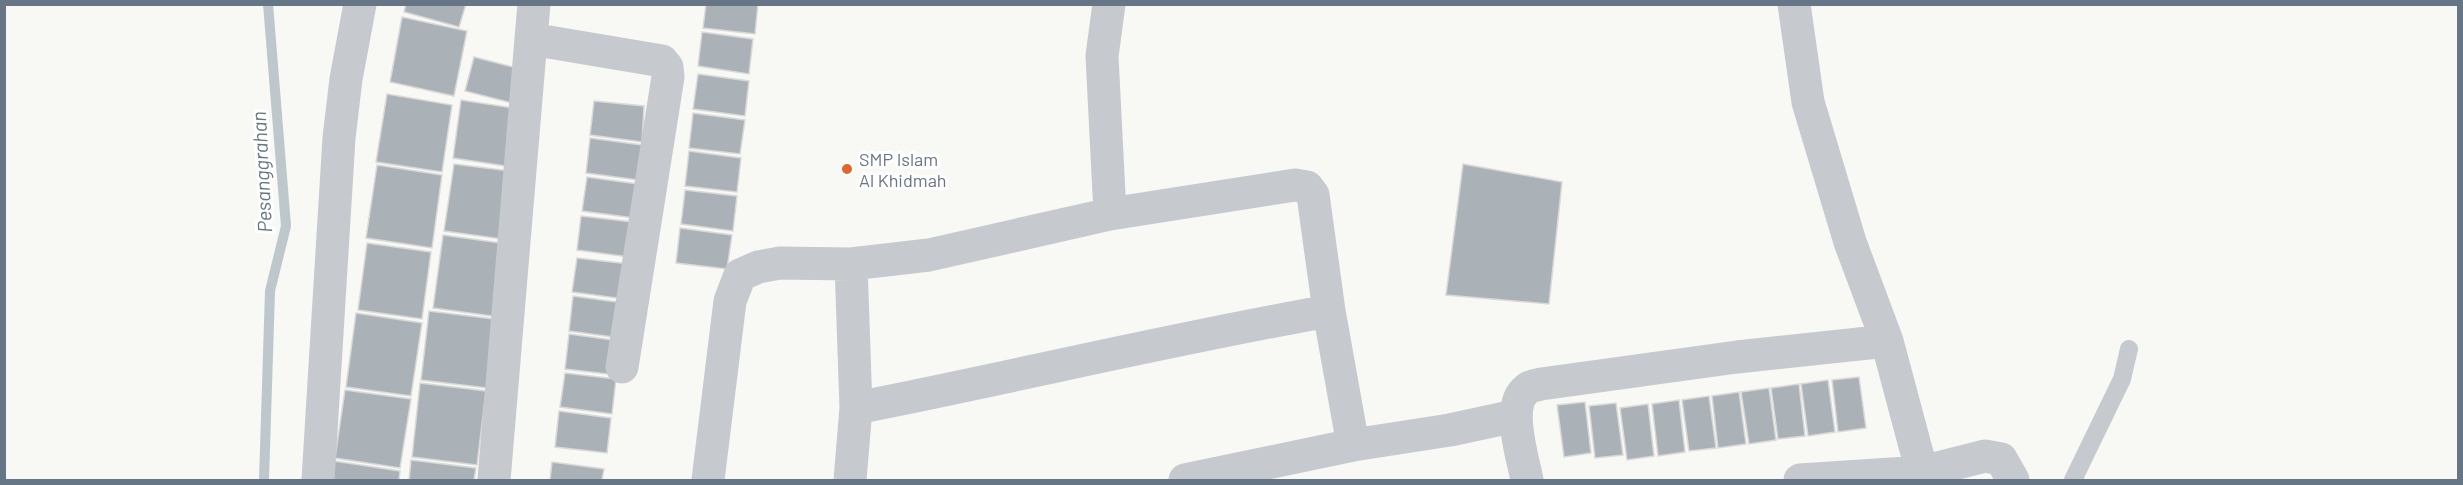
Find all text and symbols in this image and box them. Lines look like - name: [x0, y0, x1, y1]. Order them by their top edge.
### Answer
- water label: Pesanggrahan: [246, 111, 276, 233]
- place label: SMP Islam Al Khidmah: [859, 148, 947, 191]
- marker: SMP Islam Al Khidmah: [840, 162, 854, 176]

